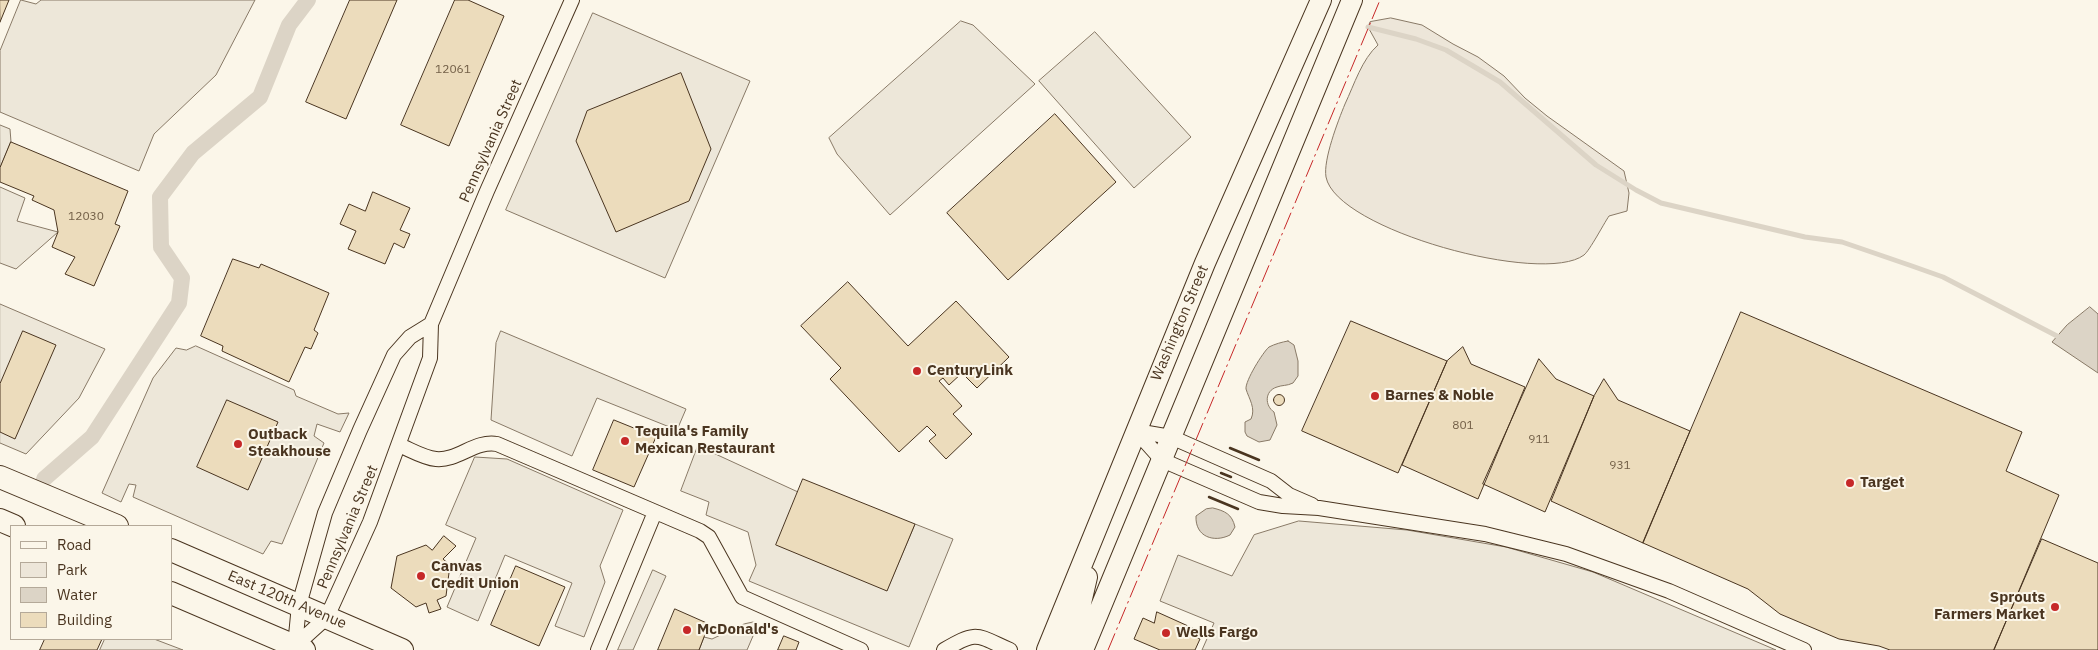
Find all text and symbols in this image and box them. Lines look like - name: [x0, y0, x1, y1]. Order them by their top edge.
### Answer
- house number: 12061: [435, 63, 471, 77]
- street label: Pennsylvania Street: [456, 77, 526, 205]
- house number: 12030: [68, 210, 104, 224]
- street label: Washington Street: [1147, 262, 1213, 384]
- place label: CenturyLink: [927, 362, 1013, 380]
- marker: CenturyLink: [911, 365, 923, 377]
- place label: Barnes & Noble: [1385, 387, 1494, 405]
- marker: Barnes & Noble: [1369, 390, 1381, 402]
- house number: 801: [1452, 419, 1474, 433]
- place label: Tequila's Family Mexican Restaurant: [635, 423, 775, 458]
- place label: Outback Steakhouse: [248, 426, 331, 461]
- house number: 911: [1528, 433, 1550, 447]
- marker: Tequila's Family Mexican Restaurant: [619, 435, 631, 447]
- marker: Outback Steakhouse: [232, 438, 244, 450]
- house number: 931: [1609, 459, 1631, 473]
- street label: Pennsylvania Street: [314, 462, 382, 592]
- place label: Target: [1860, 474, 1904, 492]
- marker: Target: [1844, 477, 1856, 489]
- legend: [10, 525, 172, 640]
- text: Road: [57, 535, 92, 554]
- place label: Canvas Credit Union: [431, 558, 519, 593]
- text: Park: [57, 560, 87, 579]
- street label: East 120th Avenue: [225, 567, 349, 633]
- marker: Canvas Credit Union: [415, 570, 427, 582]
- text: Water: [57, 585, 97, 604]
- place label: Sprouts Farmers Market: [1934, 589, 2045, 624]
- marker: Sprouts Farmers Market: [2049, 601, 2061, 613]
- text: Building: [57, 610, 112, 629]
- place label: McDonald's: [697, 621, 779, 639]
- marker: McDonald's: [681, 624, 693, 636]
- place label: Wells Fargo: [1176, 624, 1258, 642]
- marker: Wells Fargo: [1160, 627, 1172, 639]

